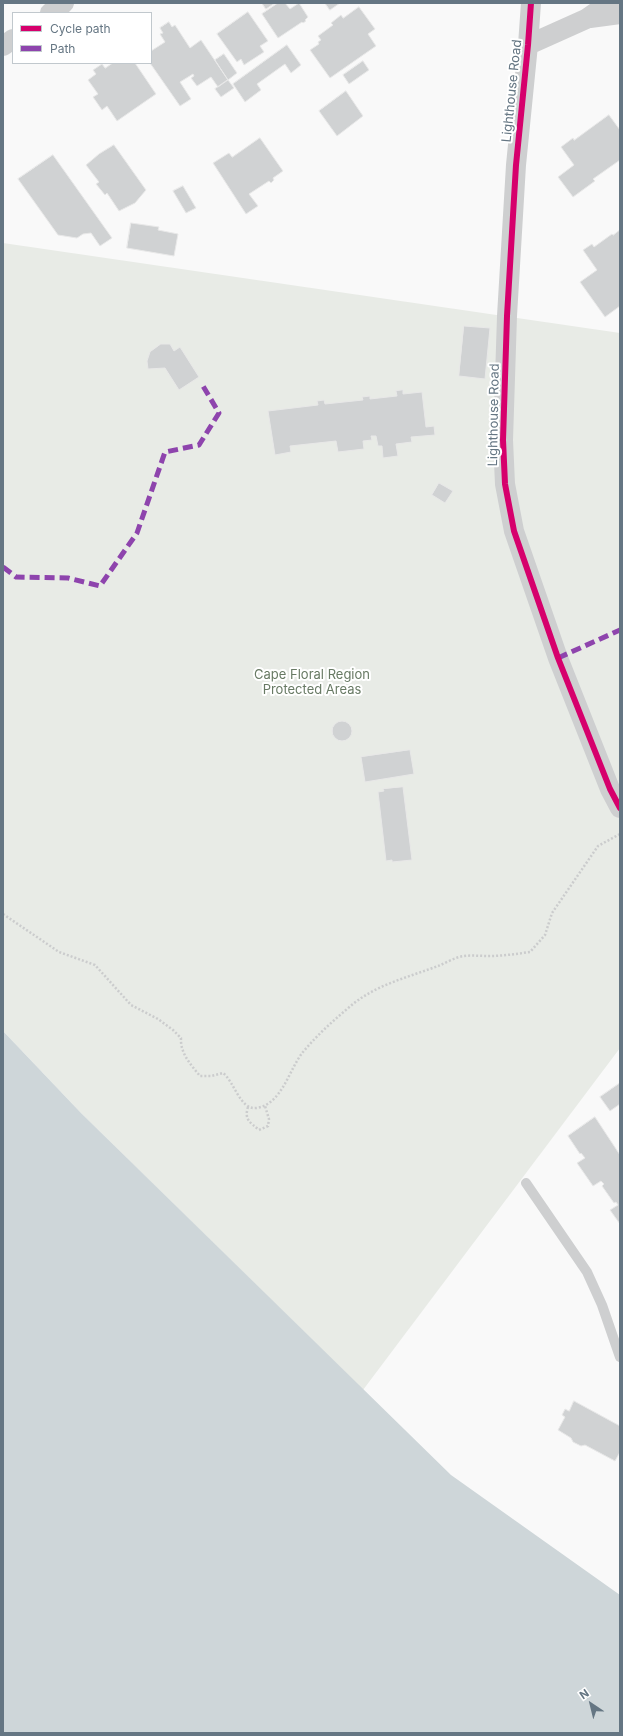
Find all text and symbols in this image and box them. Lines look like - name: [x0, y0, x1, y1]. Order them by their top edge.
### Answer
- legend: [12, 12, 152, 64]
- text: Cycle path: [50, 21, 111, 36]
- street label: Lighthouse Road: [499, 39, 525, 143]
- text: Path: [50, 41, 75, 56]
- street label: Lighthouse Road: [485, 363, 503, 467]
- park label: Cape Floral Region Protected Areas: [254, 667, 370, 698]
- north arrow: [571, 1684, 611, 1724]
- text: N: [577, 1686, 592, 1702]

